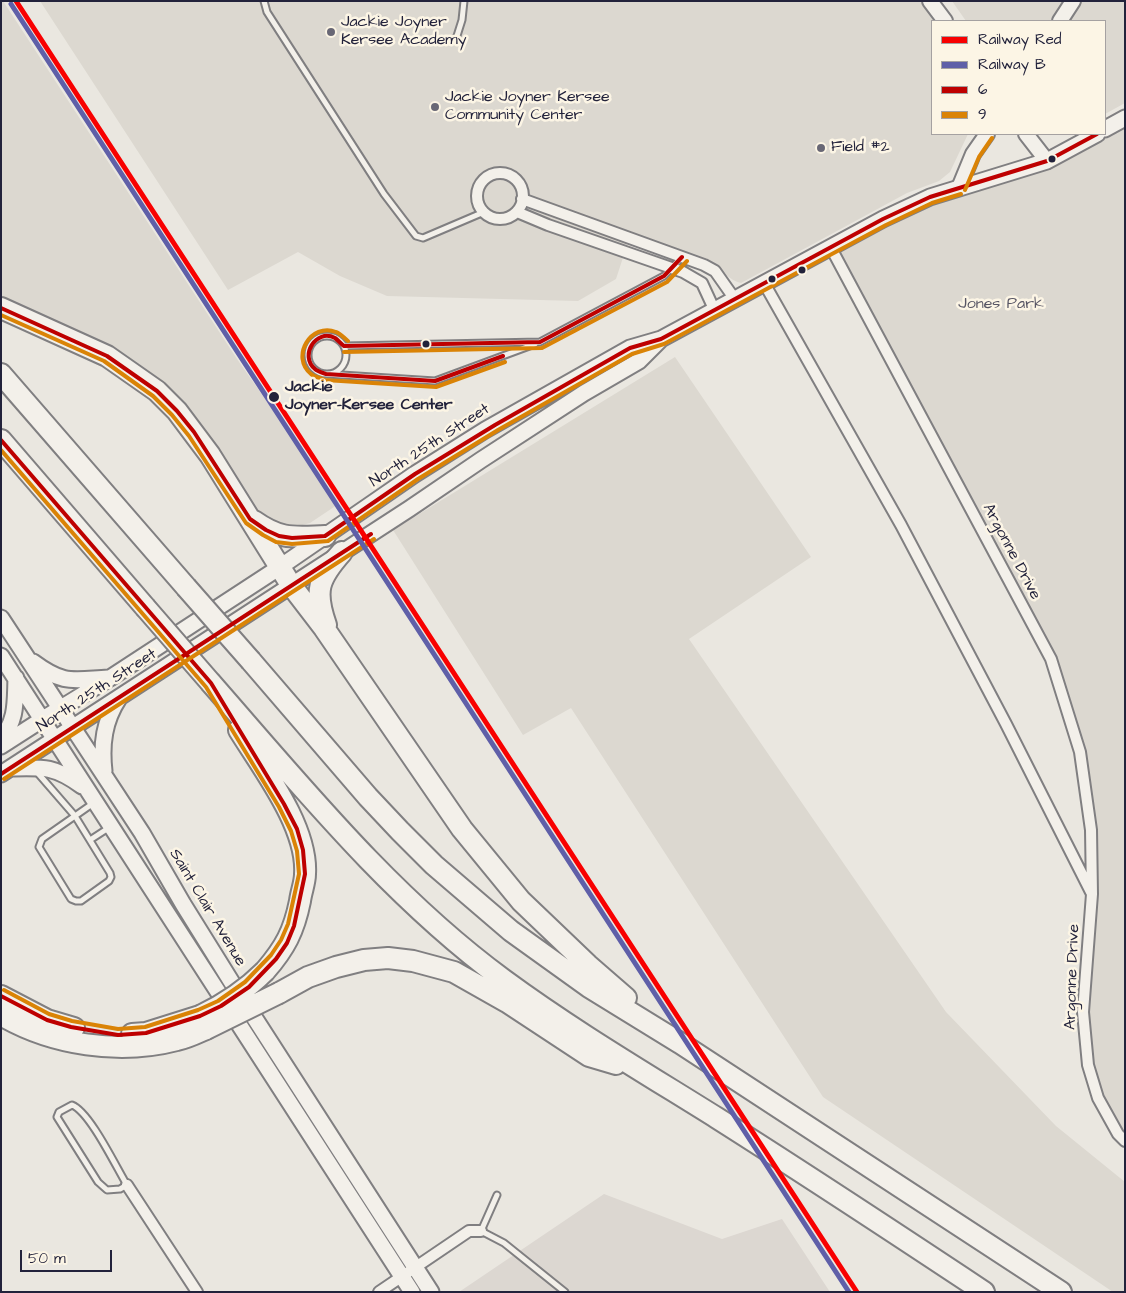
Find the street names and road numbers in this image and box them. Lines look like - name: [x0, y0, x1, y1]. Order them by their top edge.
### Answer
- street label: North 25th Street: [366, 400, 494, 492]
- street label: Argonne Drive: [978, 501, 1044, 603]
- street label: North 25th Street: [33, 645, 161, 737]
- street label: Saint Clair Avenue: [164, 846, 250, 970]
- street label: Argonne Drive: [1062, 924, 1084, 1030]

